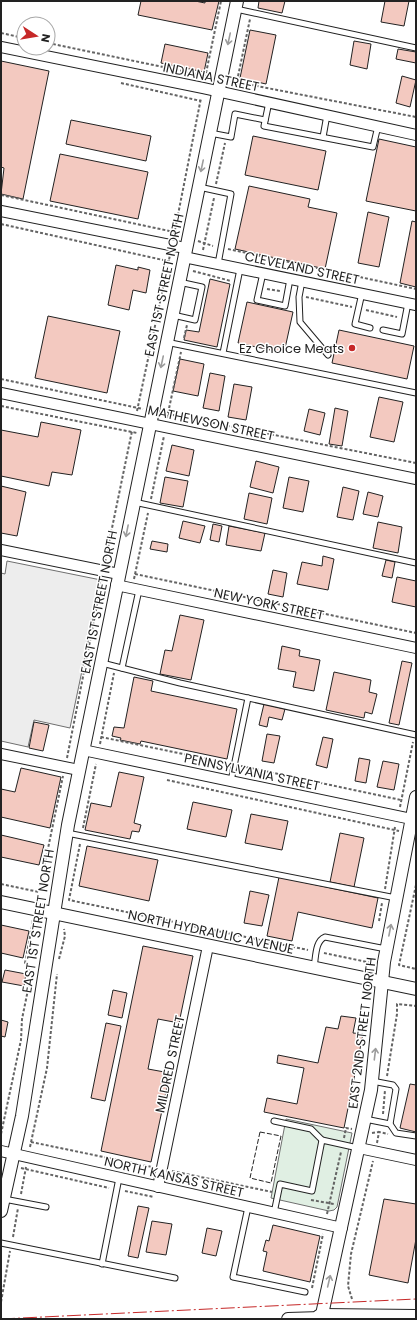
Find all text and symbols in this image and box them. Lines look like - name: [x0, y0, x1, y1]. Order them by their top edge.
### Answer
- north arrow: [16, 16, 56, 56]
- text: N: [37, 32, 54, 44]
- one-way arrow: [224, 32, 232, 45]
- street label: INDIANA STREET: [161, 58, 261, 96]
- one-way arrow: [198, 160, 206, 173]
- street label: EAST 1ST STREET NORTH: [140, 212, 188, 358]
- street label: CLEVELAND STREET: [243, 247, 361, 289]
- place label: Ez Choice Meats: [239, 339, 344, 358]
- marker: Ez Choice Meats: [347, 343, 357, 353]
- one-way arrow: [157, 355, 165, 368]
- street label: MATHEWSON STREET: [146, 400, 276, 446]
- one-way arrow: [123, 524, 131, 537]
- street label: EAST 1ST STREET NORTH: [76, 529, 122, 675]
- street label: NEW YORK STREET: [212, 583, 326, 625]
- street label: PENNSYLVANIA STREET: [182, 748, 322, 796]
- street label: EAST 1ST STREET NORTH: [17, 848, 59, 994]
- street label: NORTH HYDRAULIC AVENUE: [126, 905, 296, 959]
- one-way arrow: [387, 924, 395, 937]
- street label: EAST 2ND STREET NORTH: [343, 956, 381, 1110]
- street label: MILDRED STREET: [150, 1013, 190, 1115]
- one-way arrow: [371, 1048, 379, 1061]
- street label: NORTH KANSAS STREET: [102, 1152, 246, 1202]
- one-way arrow: [326, 1275, 334, 1288]

